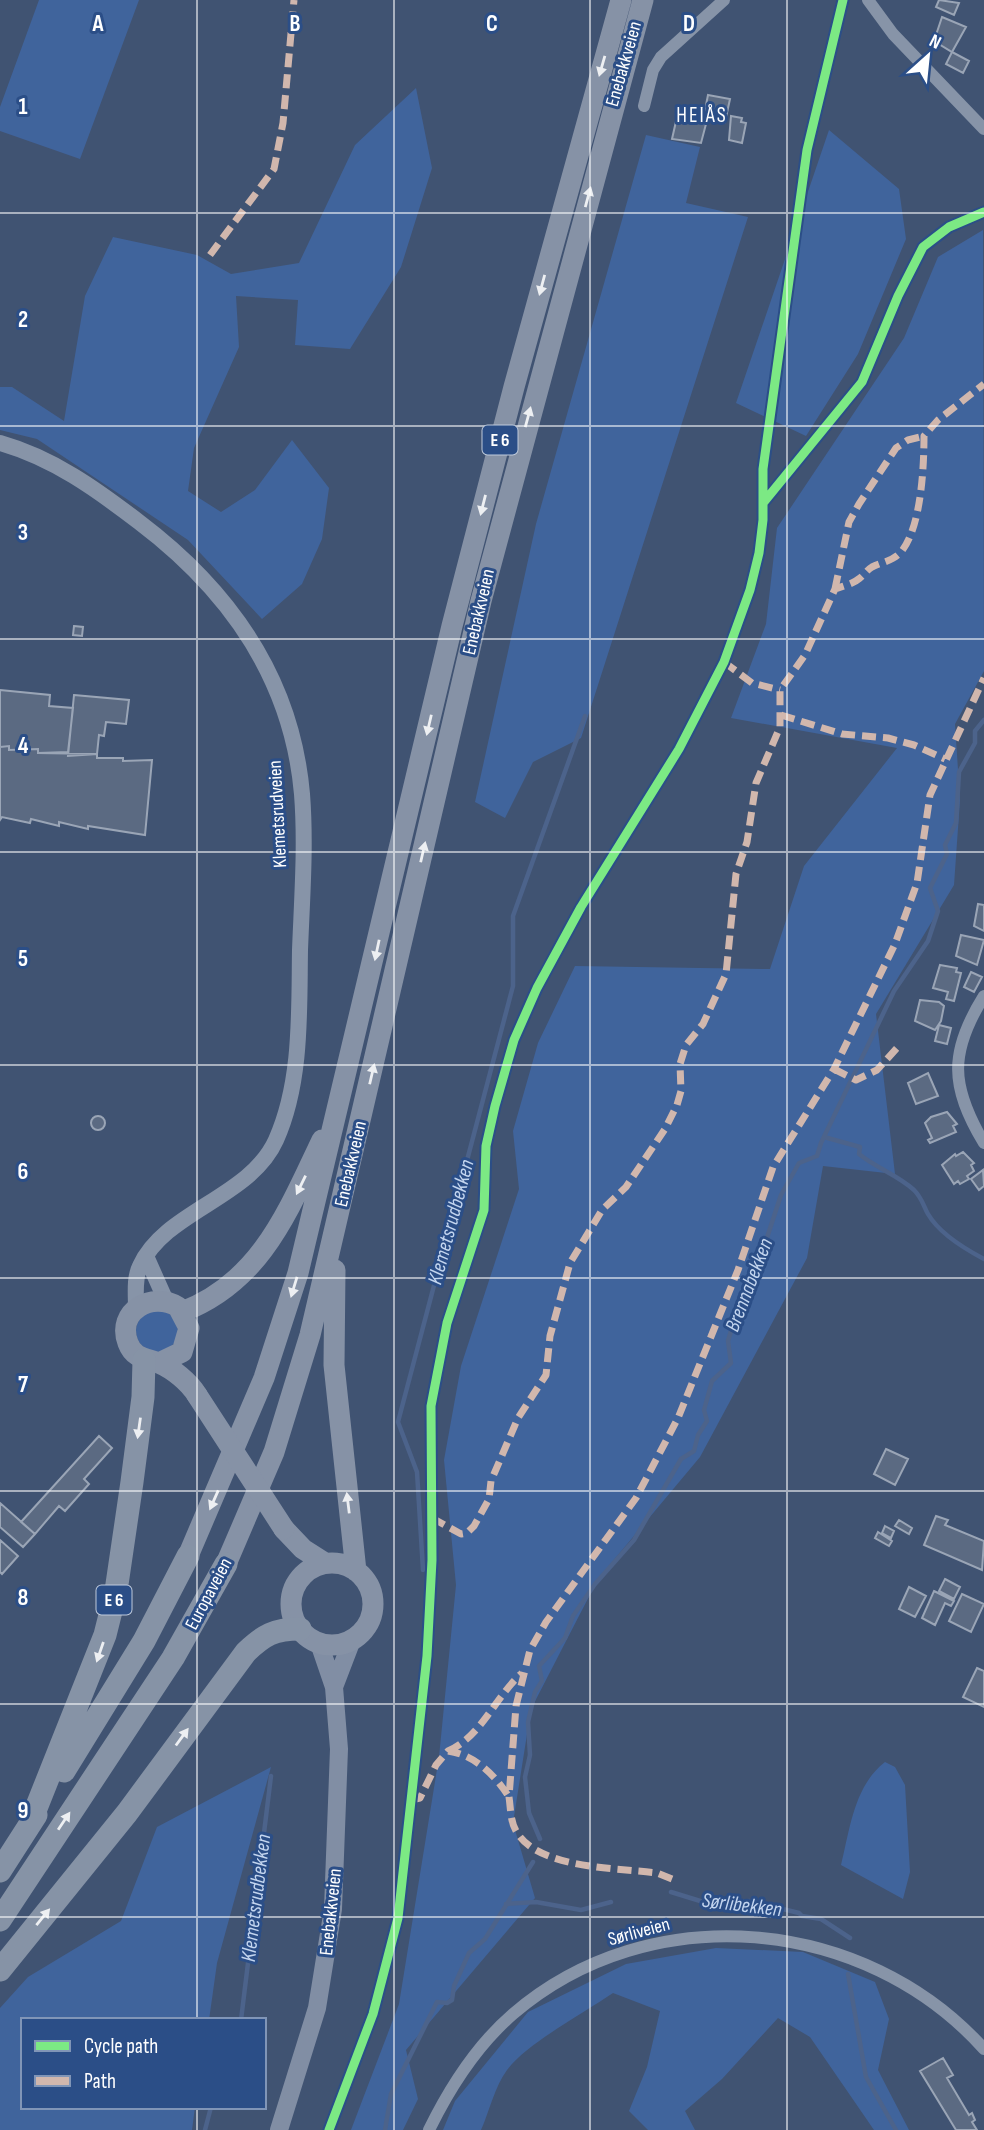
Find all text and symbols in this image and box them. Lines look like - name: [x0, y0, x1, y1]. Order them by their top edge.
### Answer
- text: A: [92, 10, 105, 38]
- text: B: [290, 10, 301, 38]
- text: C: [486, 10, 498, 38]
- text: D: [683, 10, 695, 38]
- street label: Enebakkveien: [601, 19, 647, 109]
- north arrow: [893, 21, 963, 91]
- text: N: [925, 30, 945, 55]
- one-way arrow: [597, 55, 607, 76]
- text: 1: [18, 93, 28, 121]
- district label: HEIÅS: [676, 103, 728, 128]
- one-way arrow: [583, 186, 593, 207]
- one-way arrow: [536, 274, 547, 296]
- text: 2: [18, 306, 28, 334]
- one-way arrow: [524, 406, 534, 427]
- road number: E 6: [482, 426, 518, 454]
- one-way arrow: [477, 494, 488, 516]
- text: 3: [18, 519, 28, 547]
- street label: Enebakkveien: [458, 567, 500, 657]
- one-way arrow: [423, 715, 434, 737]
- text: 4: [18, 732, 29, 760]
- street label: Klemetsrudveien: [264, 760, 292, 868]
- one-way arrow: [418, 841, 429, 863]
- one-way arrow: [371, 939, 382, 961]
- text: 5: [18, 945, 28, 973]
- one-way arrow: [366, 1063, 377, 1085]
- street label: Enebakkveien: [330, 1119, 372, 1209]
- water label: Klemetsrudbekken: [422, 1157, 480, 1287]
- text: 6: [18, 1158, 28, 1186]
- one-way arrow: [295, 1175, 306, 1195]
- water label: Brennabekken: [720, 1235, 778, 1335]
- one-way arrow: [288, 1277, 299, 1298]
- text: 7: [18, 1371, 28, 1399]
- one-way arrow: [133, 1417, 144, 1439]
- one-way arrow: [208, 1490, 220, 1510]
- one-way arrow: [342, 1492, 353, 1514]
- street label: Europaveien: [181, 1554, 237, 1634]
- text: 8: [18, 1584, 29, 1612]
- road number: E 6: [96, 1586, 132, 1615]
- one-way arrow: [94, 1642, 105, 1663]
- one-way arrow: [175, 1728, 189, 1746]
- text: 9: [18, 1797, 28, 1825]
- one-way arrow: [57, 1812, 71, 1830]
- water label: Klemetsrudbekken: [236, 1833, 276, 1963]
- street label: Enebakkveien: [315, 1867, 347, 1957]
- water label: Sørlibekken: [701, 1888, 784, 1922]
- one-way arrow: [35, 1908, 50, 1926]
- street label: Sørliveien: [606, 1913, 672, 1951]
- legend: [21, 2018, 266, 2109]
- text: Cycle path: [84, 2034, 158, 2059]
- text: Path: [84, 2069, 116, 2094]

